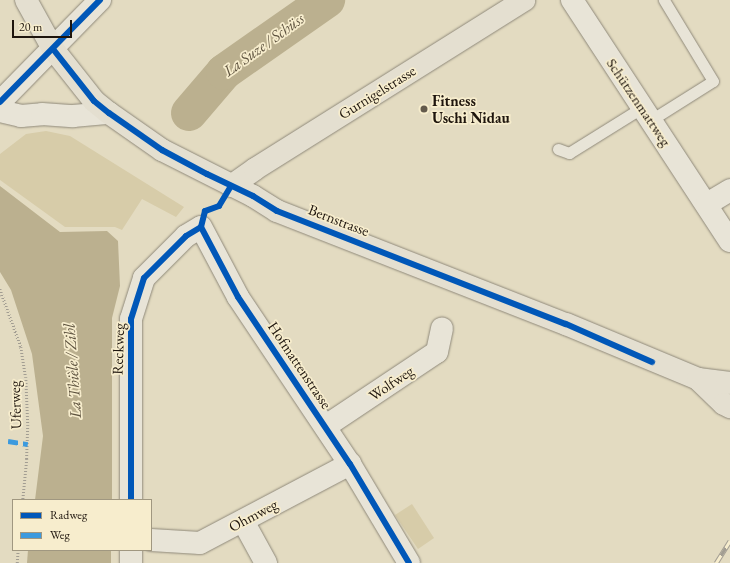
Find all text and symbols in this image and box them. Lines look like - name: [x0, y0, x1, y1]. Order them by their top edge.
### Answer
- water label: La Suze / Schüss: [220, 9, 308, 81]
- scale bar: [14, 12, 74, 38]
- text: 20 m: [19, 19, 42, 35]
- street label: Schützenmattweg: [603, 55, 675, 149]
- street label: Gurnigelstrasse: [335, 61, 419, 123]
- place label: Fitness Uschi Nidau: [432, 91, 510, 126]
- marker: Fitness Uschi Nidau: [419, 104, 429, 114]
- street label: Bernstrasse: [306, 200, 372, 240]
- street label: Hofmattenstrasse: [264, 318, 336, 412]
- water label: La Thièle / Zihl: [60, 323, 86, 419]
- street label: Reckweg: [108, 323, 128, 375]
- street label: Wolfweg: [365, 362, 417, 404]
- street label: Uferweg: [5, 380, 25, 430]
- street label: Ohmweg: [225, 495, 281, 535]
- legend: [12, 499, 152, 551]
- text: Radweg: [50, 507, 87, 523]
- text: Weg: [50, 527, 70, 543]

